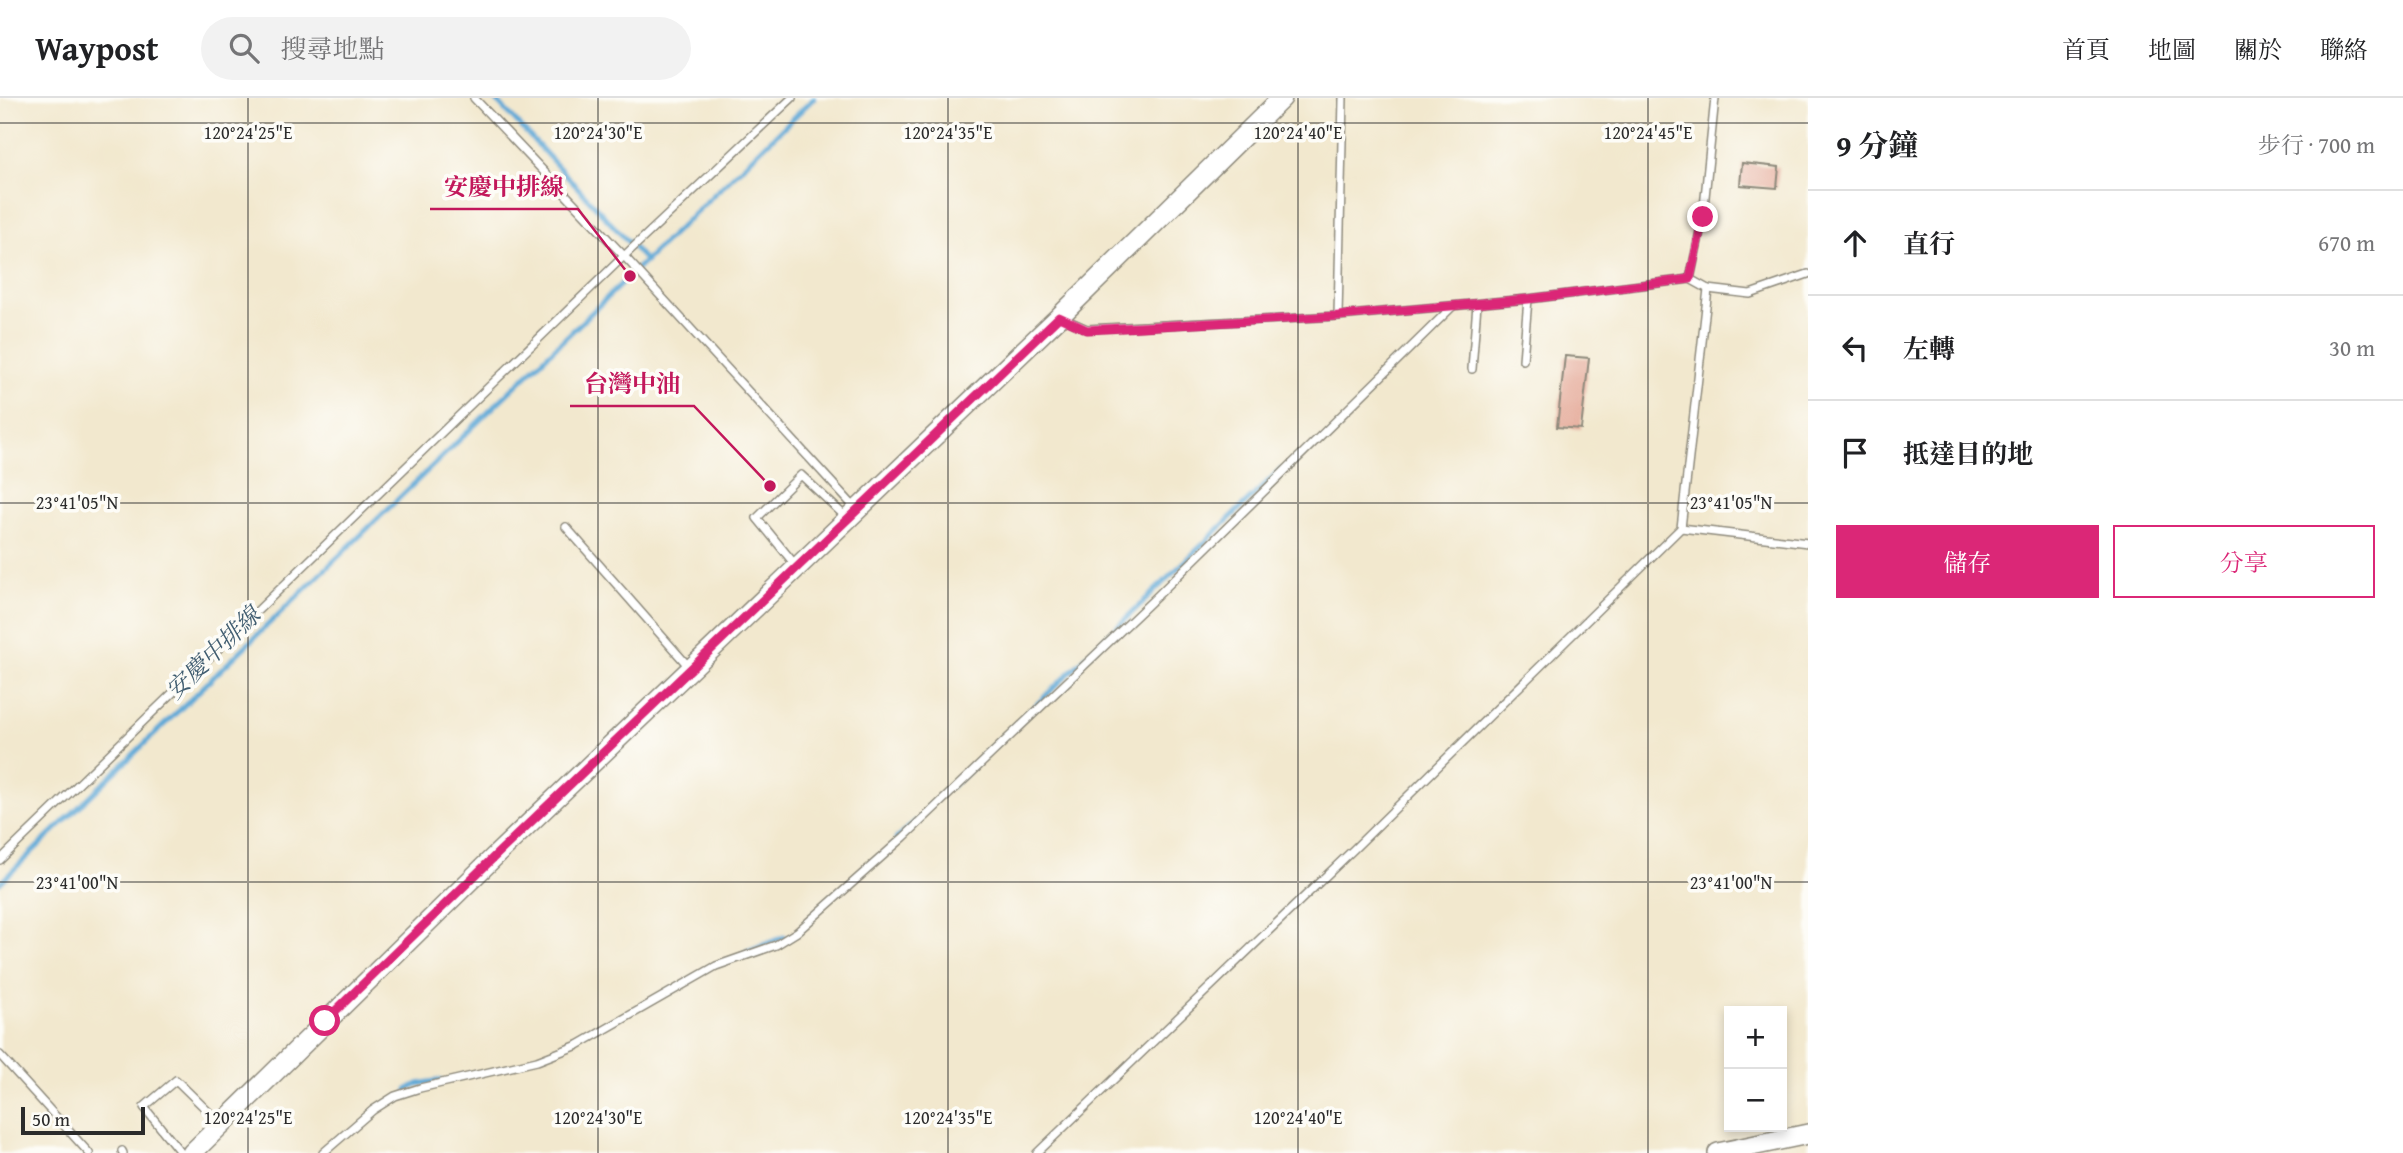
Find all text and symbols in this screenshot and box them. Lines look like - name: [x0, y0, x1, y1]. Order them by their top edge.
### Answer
- search box: [201, 17, 691, 80]
- text: Waypost: [35, 24, 159, 72]
- icon: search: [225, 29, 263, 67]
- text: 搜尋地點: [281, 29, 385, 68]
- text: 首頁: [2062, 32, 2110, 67]
- text: 地圖: [2148, 32, 2196, 67]
- text: 關於: [2234, 32, 2282, 67]
- text: 聯絡: [2320, 32, 2368, 67]
- text: 120°24'25"E: [204, 119, 292, 146]
- text: 120°24'30"E: [554, 119, 642, 146]
- text: 120°24'35"E: [904, 119, 992, 146]
- text: 120°24'40"E: [1254, 119, 1342, 146]
- text: 120°24'45"E: [1604, 119, 1692, 146]
- text: 9 分鐘: [1836, 123, 1918, 167]
- text: 步行 · 700 m: [2258, 128, 2375, 161]
- callout: 安慶中排線: [430, 164, 578, 209]
- text: 安慶中排線: [444, 169, 564, 204]
- route end: [1687, 201, 1718, 232]
- icon: ahead: [1836, 224, 1874, 262]
- text: 直行: [1903, 224, 1955, 263]
- text: 670 m: [2318, 226, 2375, 259]
- icon: left: [1836, 329, 1874, 367]
- text: 左轉: [1903, 329, 1955, 368]
- text: 30 m: [2329, 331, 2375, 364]
- callout: 台灣中油: [570, 361, 694, 406]
- text: 台灣中油: [584, 366, 680, 401]
- icon: arrive: [1836, 434, 1874, 472]
- text: 抵達目的地: [1903, 434, 2033, 473]
- text: 23°41'05"N: [36, 489, 119, 516]
- text: 23°41'05"N: [1690, 489, 1773, 516]
- button: 儲存: [1836, 525, 2099, 598]
- button: 分享: [2113, 525, 2375, 598]
- water label: 安慶中排線: [157, 596, 270, 707]
- text: 23°41'00"N: [36, 869, 119, 896]
- text: 23°41'00"N: [1690, 869, 1773, 896]
- route start: [309, 1005, 340, 1036]
- map controls: [1724, 1006, 1787, 1132]
- button: +: [1724, 1006, 1787, 1069]
- button: −: [1724, 1069, 1787, 1132]
- scale bar: [21, 1104, 145, 1136]
- text: 120°24'25"E: [204, 1104, 292, 1131]
- text: 120°24'30"E: [554, 1104, 642, 1131]
- text: 120°24'35"E: [904, 1104, 992, 1131]
- text: 120°24'40"E: [1254, 1104, 1342, 1131]
- text: 50 m: [32, 1105, 70, 1133]

